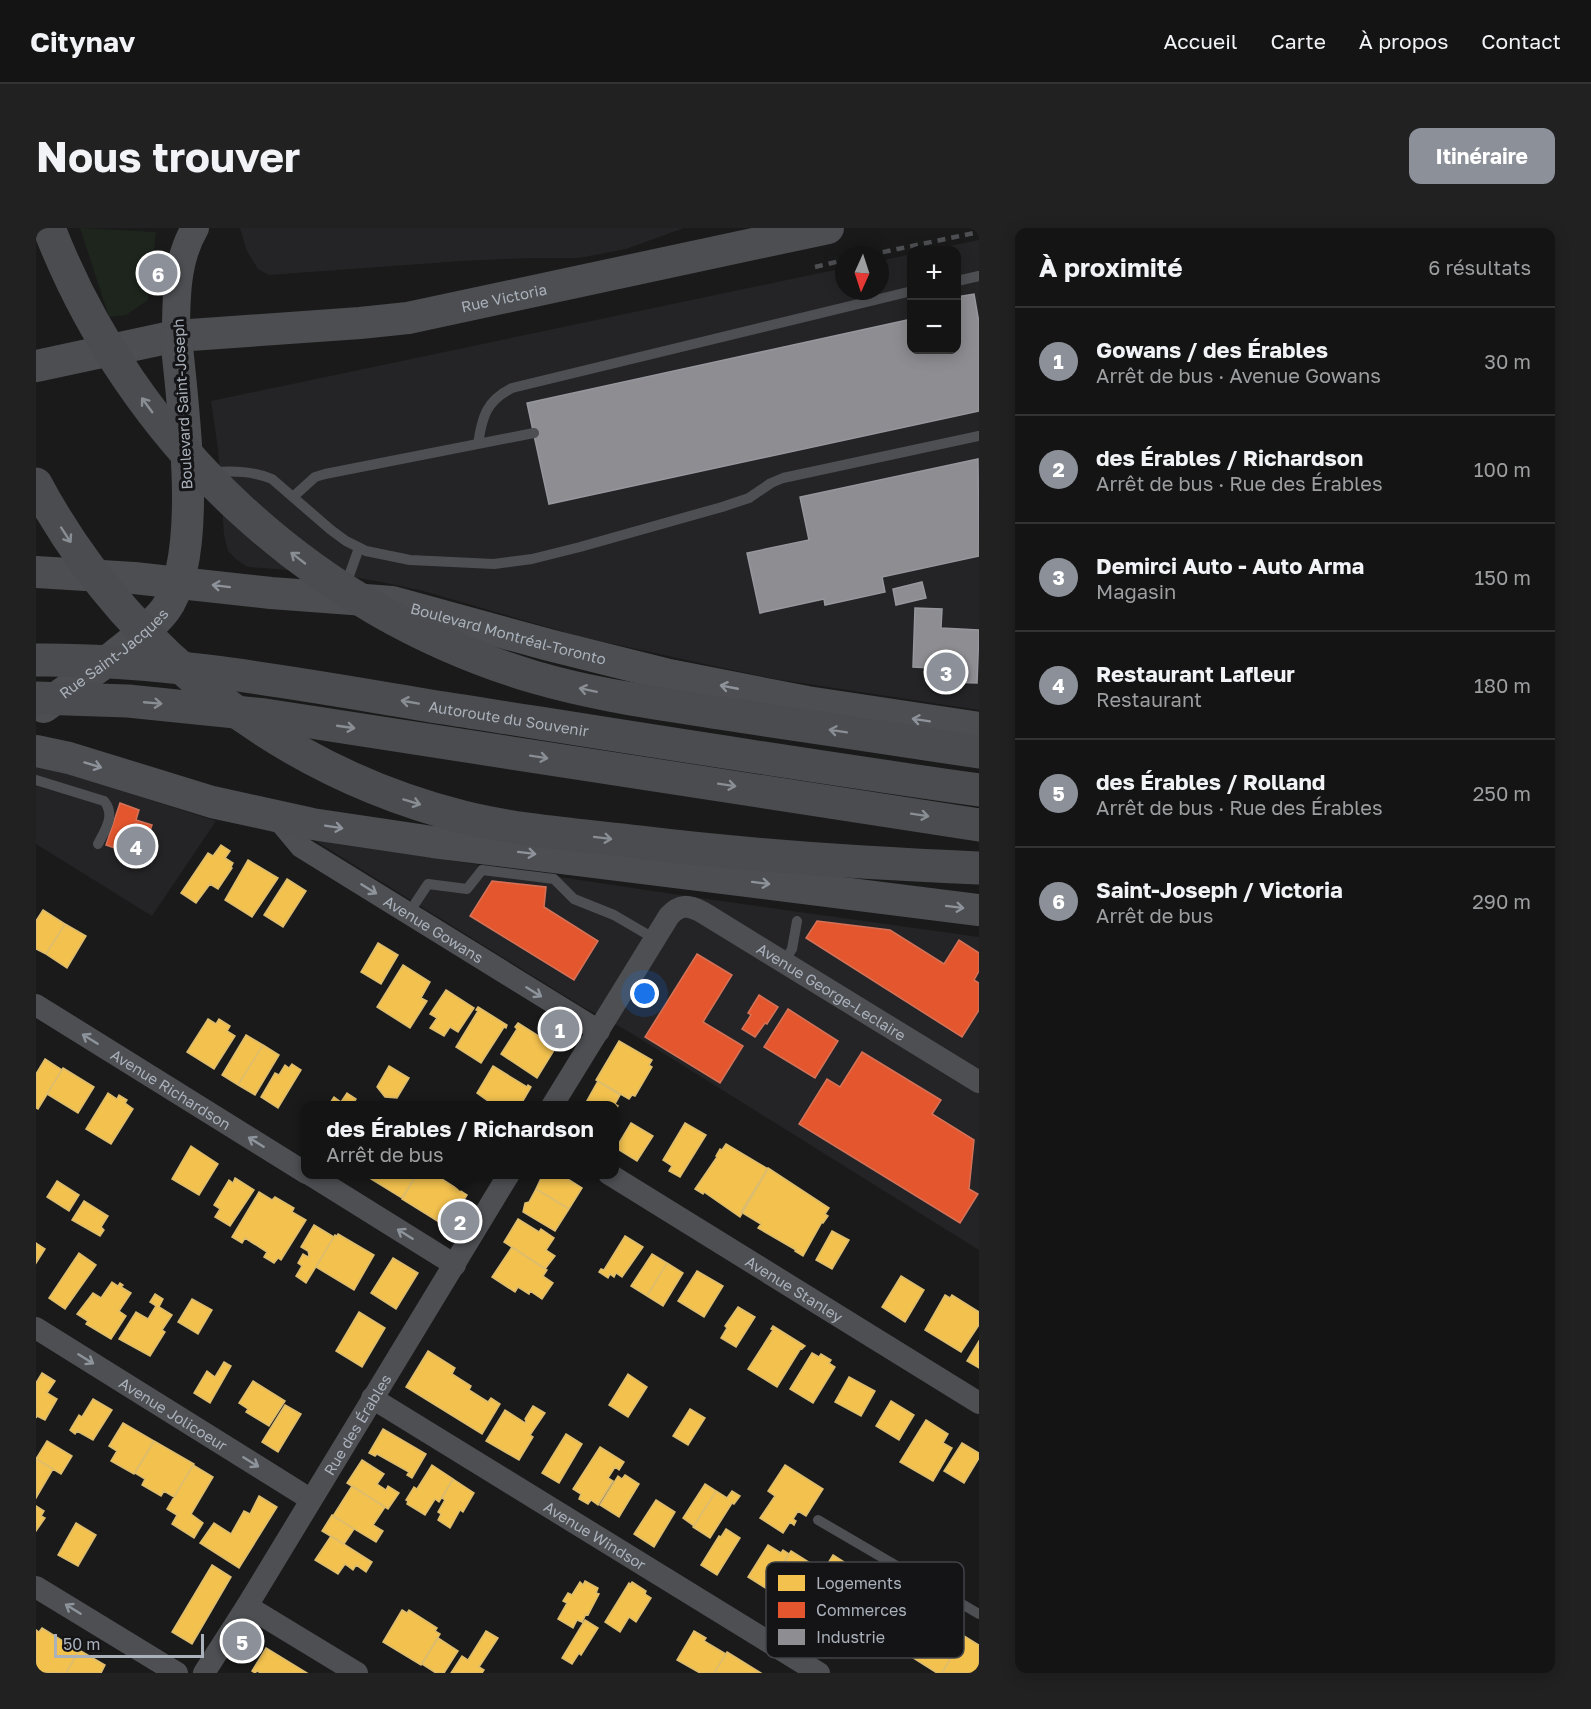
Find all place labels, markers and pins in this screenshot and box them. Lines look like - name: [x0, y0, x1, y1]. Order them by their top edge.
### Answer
- pin: 6: [138, 250, 178, 296]
- pin: 3: [926, 650, 966, 694]
- pin: 4: [116, 824, 156, 868]
- pin: 1: [540, 1006, 580, 1052]
- pin: 2: [440, 1198, 480, 1244]
- pin: 5: [222, 1618, 262, 1664]

